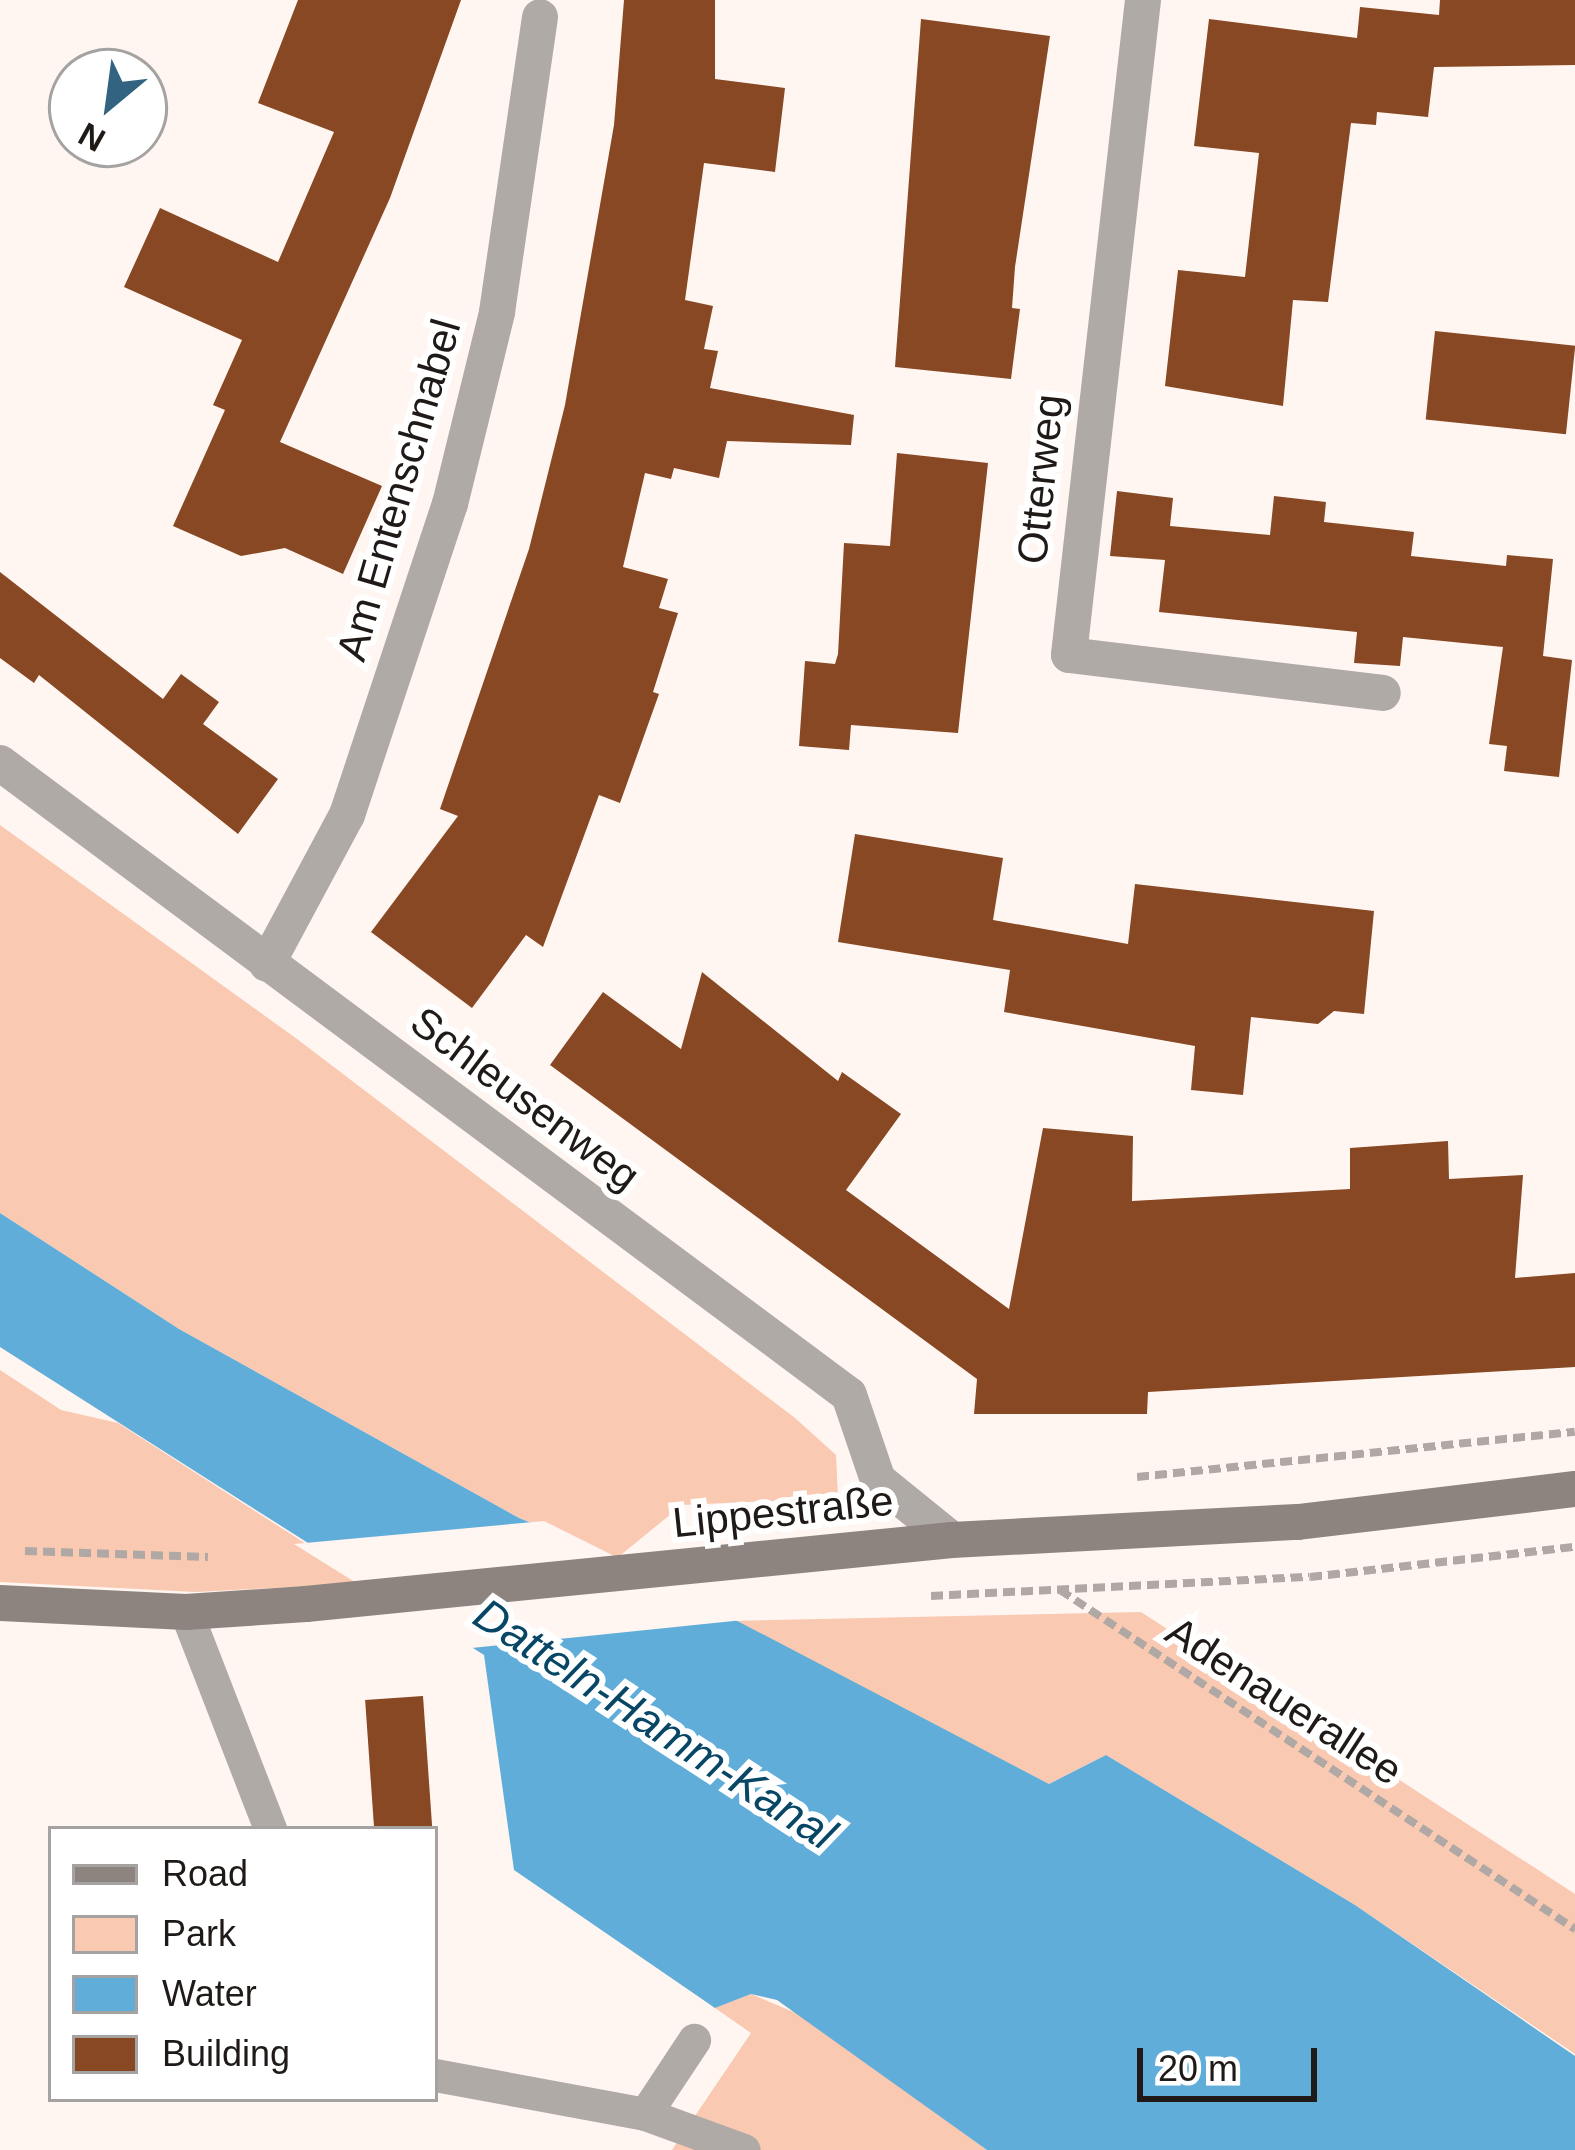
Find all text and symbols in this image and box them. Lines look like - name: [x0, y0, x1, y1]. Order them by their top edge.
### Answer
- north arrow: [48, 48, 168, 168]
- text: N: [72, 115, 111, 159]
- street label: Am Entenschnabel: [326, 314, 472, 666]
- street label: Otterweg: [1007, 392, 1075, 566]
- street label: Schleusenweg: [401, 997, 649, 1201]
- street label: Lippestraße: [670, 1475, 896, 1549]
- water label: Datteln-Hamm-Kanal: [464, 1587, 846, 1861]
- street label: Adenauerallee: [1157, 1606, 1411, 1796]
- legend: [48, 1826, 438, 2102]
- text: Road: [162, 1853, 248, 1894]
- text: Park: [162, 1913, 236, 1954]
- text: Water: [162, 1973, 257, 2014]
- scale bar: [1143, 2024, 1323, 2098]
- text: Building: [162, 2033, 290, 2074]
- text: 20 m: [1158, 2048, 1238, 2089]

